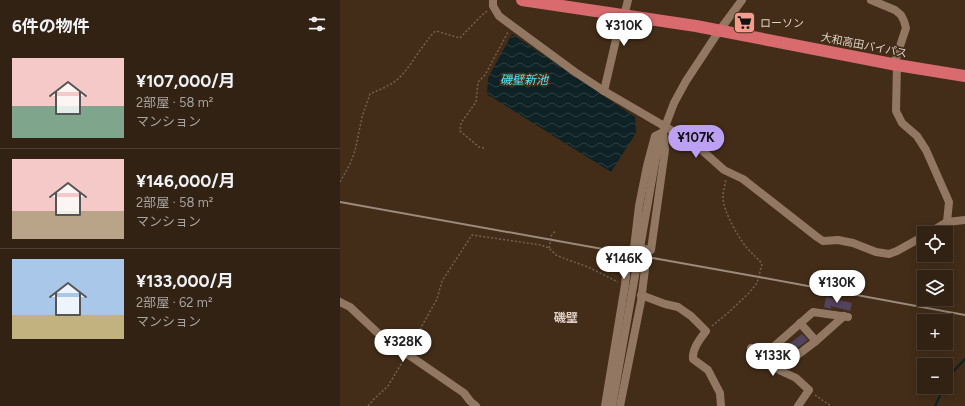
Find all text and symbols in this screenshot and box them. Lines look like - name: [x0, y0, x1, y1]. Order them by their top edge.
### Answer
- supermarket icon: ローソン: [731, 10, 757, 36]
- icon: filters: [306, 13, 328, 35]
- pin: ¥310K: [596, 13, 652, 47]
- text: 6件の物件: [12, 16, 90, 36]
- place label: ローソン: [760, 17, 804, 30]
- text: ¥310K: [605, 18, 643, 33]
- street label: 大和高田バイパス: [820, 31, 908, 60]
- text: ¥107,000/月: [136, 71, 236, 91]
- water label: 磯壁新池: [500, 73, 549, 87]
- icon: home: [44, 74, 92, 122]
- text: 2部屋 · 58 m²: [136, 95, 213, 110]
- text: マンション: [136, 114, 201, 129]
- pin: ¥107K: [668, 125, 724, 159]
- text: ¥107K: [677, 130, 715, 145]
- text: ¥146,000/月: [136, 171, 236, 191]
- icon: home: [44, 175, 92, 223]
- text: 2部屋 · 58 m²: [136, 195, 213, 210]
- text: マンション: [136, 214, 201, 229]
- map controls: [917, 226, 953, 394]
- button: locate: [917, 226, 953, 262]
- pin: ¥146K: [596, 246, 652, 280]
- text: ¥146K: [605, 251, 643, 266]
- pin: ¥130K: [809, 270, 865, 304]
- button: layers: [917, 270, 953, 306]
- text: ¥133,000/月: [136, 271, 234, 291]
- icon: home: [44, 275, 92, 323]
- text: ¥130K: [818, 275, 856, 290]
- text: 2部屋 · 62 m²: [136, 295, 213, 310]
- district label: 磯壁: [553, 311, 578, 325]
- text: マンション: [136, 314, 201, 329]
- button: +: [917, 314, 953, 350]
- pin: ¥328K: [375, 329, 431, 363]
- text: ¥328K: [383, 334, 423, 349]
- pin: ¥133K: [745, 343, 801, 377]
- text: ¥133K: [755, 348, 791, 363]
- button: −: [917, 358, 953, 394]

